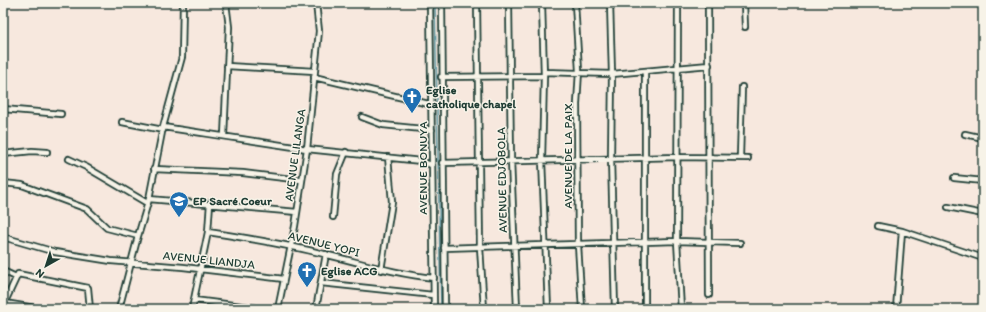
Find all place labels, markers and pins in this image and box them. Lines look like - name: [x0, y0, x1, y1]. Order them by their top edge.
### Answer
- place label: Eglise catholique chapel: [426, 83, 516, 112]
- church icon: Eglise catholique chapel: [401, 86, 423, 114]
- school or university icon: EP Sacré Coeur: [168, 190, 190, 218]
- place label: EP Sacré Coeur: [193, 194, 272, 208]
- church icon: Eglise ACG: [296, 260, 318, 288]
- place label: Eglise ACG: [321, 264, 378, 279]

